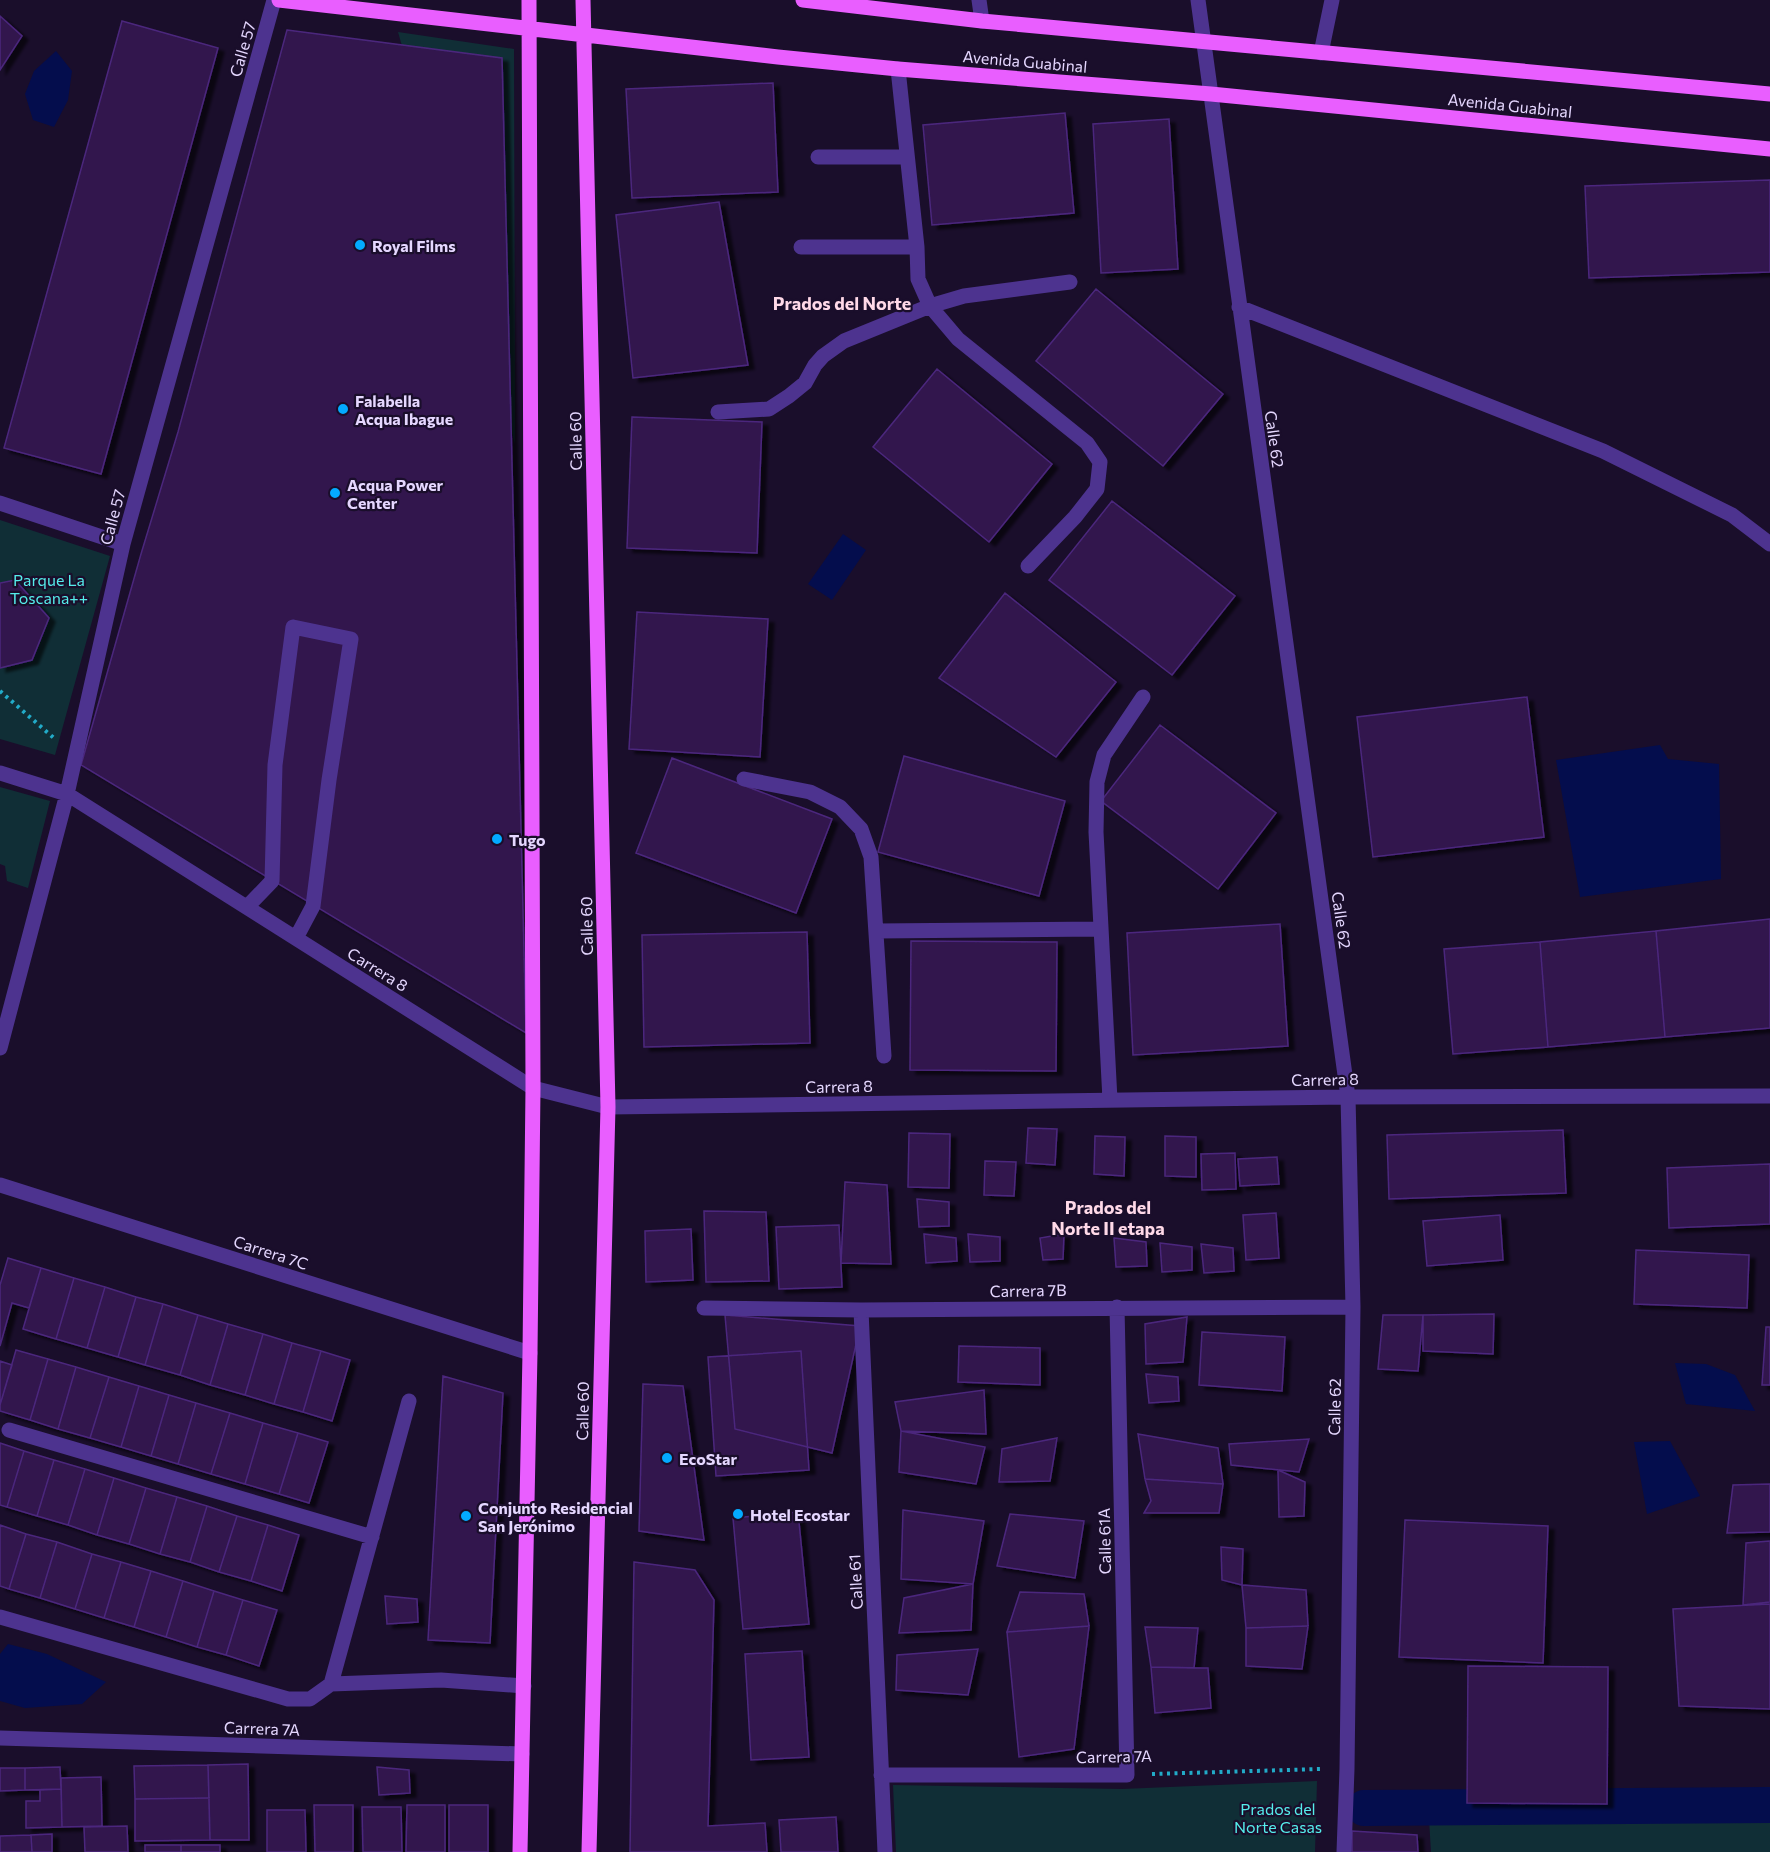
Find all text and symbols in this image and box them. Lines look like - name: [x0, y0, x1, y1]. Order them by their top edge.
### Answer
- street label: Calle 57: [225, 19, 259, 79]
- street label: Avenida Guabinal: [962, 46, 1088, 76]
- street label: Avenida Guabinal: [1447, 89, 1573, 121]
- place label: Royal Films: [372, 236, 456, 255]
- marker: Royal Films: [353, 238, 367, 252]
- district label: Prados del Norte: [773, 292, 911, 314]
- place label: Falabella Acqua Ibague: [355, 391, 453, 428]
- marker: Falabella Acqua Ibague: [336, 402, 350, 416]
- street label: Calle 62: [1262, 409, 1288, 469]
- street label: Calle 60: [565, 411, 585, 471]
- place label: Acqua Power Center: [347, 475, 444, 512]
- marker: Acqua Power Center: [328, 486, 342, 500]
- street label: Calle 57: [95, 487, 129, 547]
- park label: Parque La Toscana++: [10, 570, 88, 607]
- place label: Tugo: [509, 830, 546, 849]
- marker: Tugo: [490, 832, 504, 846]
- street label: Calle 62: [1329, 890, 1355, 950]
- street label: Calle 60: [576, 896, 596, 956]
- street label: Carrera 8: [344, 943, 412, 995]
- street label: Carrera 8: [1291, 1069, 1359, 1089]
- street label: Carrera 8: [805, 1076, 873, 1096]
- district label: Prados del Norte II etapa: [1051, 1196, 1165, 1239]
- street label: Carrera 7C: [231, 1231, 311, 1273]
- street label: Carrera 7B: [989, 1280, 1067, 1300]
- street label: Calle 62: [1324, 1378, 1344, 1436]
- street label: Calle 60: [572, 1381, 592, 1441]
- place label: EcoStar: [679, 1449, 737, 1468]
- marker: EcoStar: [660, 1451, 674, 1465]
- place label: Conjunto Residencial San Jerónimo: [478, 1498, 633, 1535]
- place label: Hotel Ecostar: [750, 1505, 850, 1524]
- marker: Hotel Ecostar: [731, 1507, 745, 1521]
- street label: Calle 61A: [1094, 1508, 1114, 1574]
- marker: Conjunto Residencial San Jerónimo: [459, 1509, 473, 1523]
- street label: Calle 61: [844, 1554, 866, 1610]
- street label: Carrera 7A: [224, 1717, 300, 1739]
- street label: Carrera 7A: [1076, 1746, 1152, 1766]
- park label: Prados del Norte Casas: [1234, 1799, 1322, 1836]

